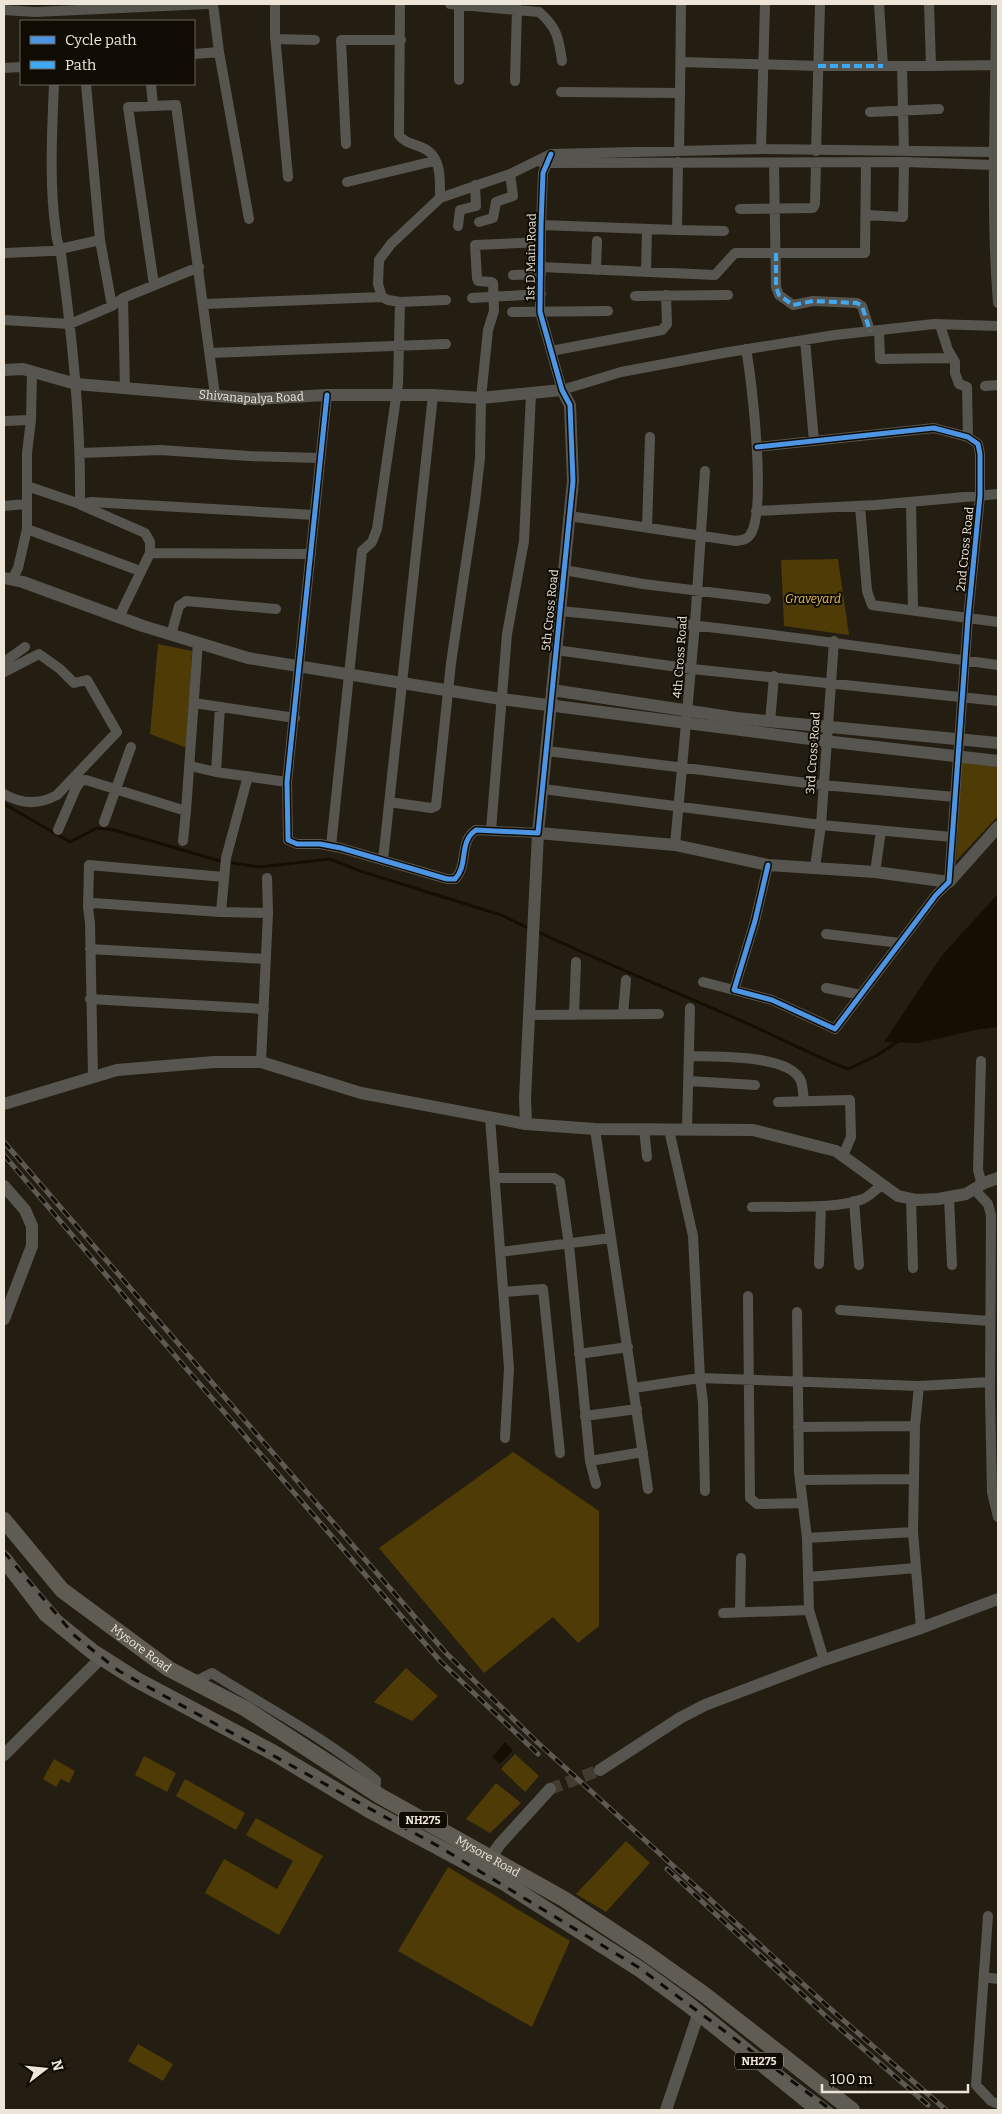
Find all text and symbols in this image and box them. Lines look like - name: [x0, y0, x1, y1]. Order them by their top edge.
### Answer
- legend: [20, 20, 195, 85]
- text: Cycle path: [65, 31, 137, 49]
- text: Path: [65, 56, 97, 74]
- street label: 1st D Main Road: [523, 213, 539, 301]
- street label: Shivanapalya Road: [198, 387, 304, 406]
- street label: 2nd Cross Road: [954, 506, 976, 592]
- street label: 5th Cross Road: [539, 569, 561, 651]
- park label: Graveyard: [785, 592, 841, 606]
- street label: 4th Cross Road: [670, 615, 690, 699]
- street label: 3rd Cross Road: [803, 711, 823, 795]
- street label: Mysore Road: [108, 1621, 174, 1675]
- road number: NH275: [399, 1812, 447, 1828]
- street label: Mysore Road: [453, 1833, 522, 1880]
- north arrow: [20, 2044, 70, 2094]
- road number: NH275: [735, 2052, 783, 2070]
- text: N: [47, 2058, 67, 2073]
- scale bar: [822, 2062, 968, 2094]
- text: 100 m: [830, 2070, 873, 2088]

